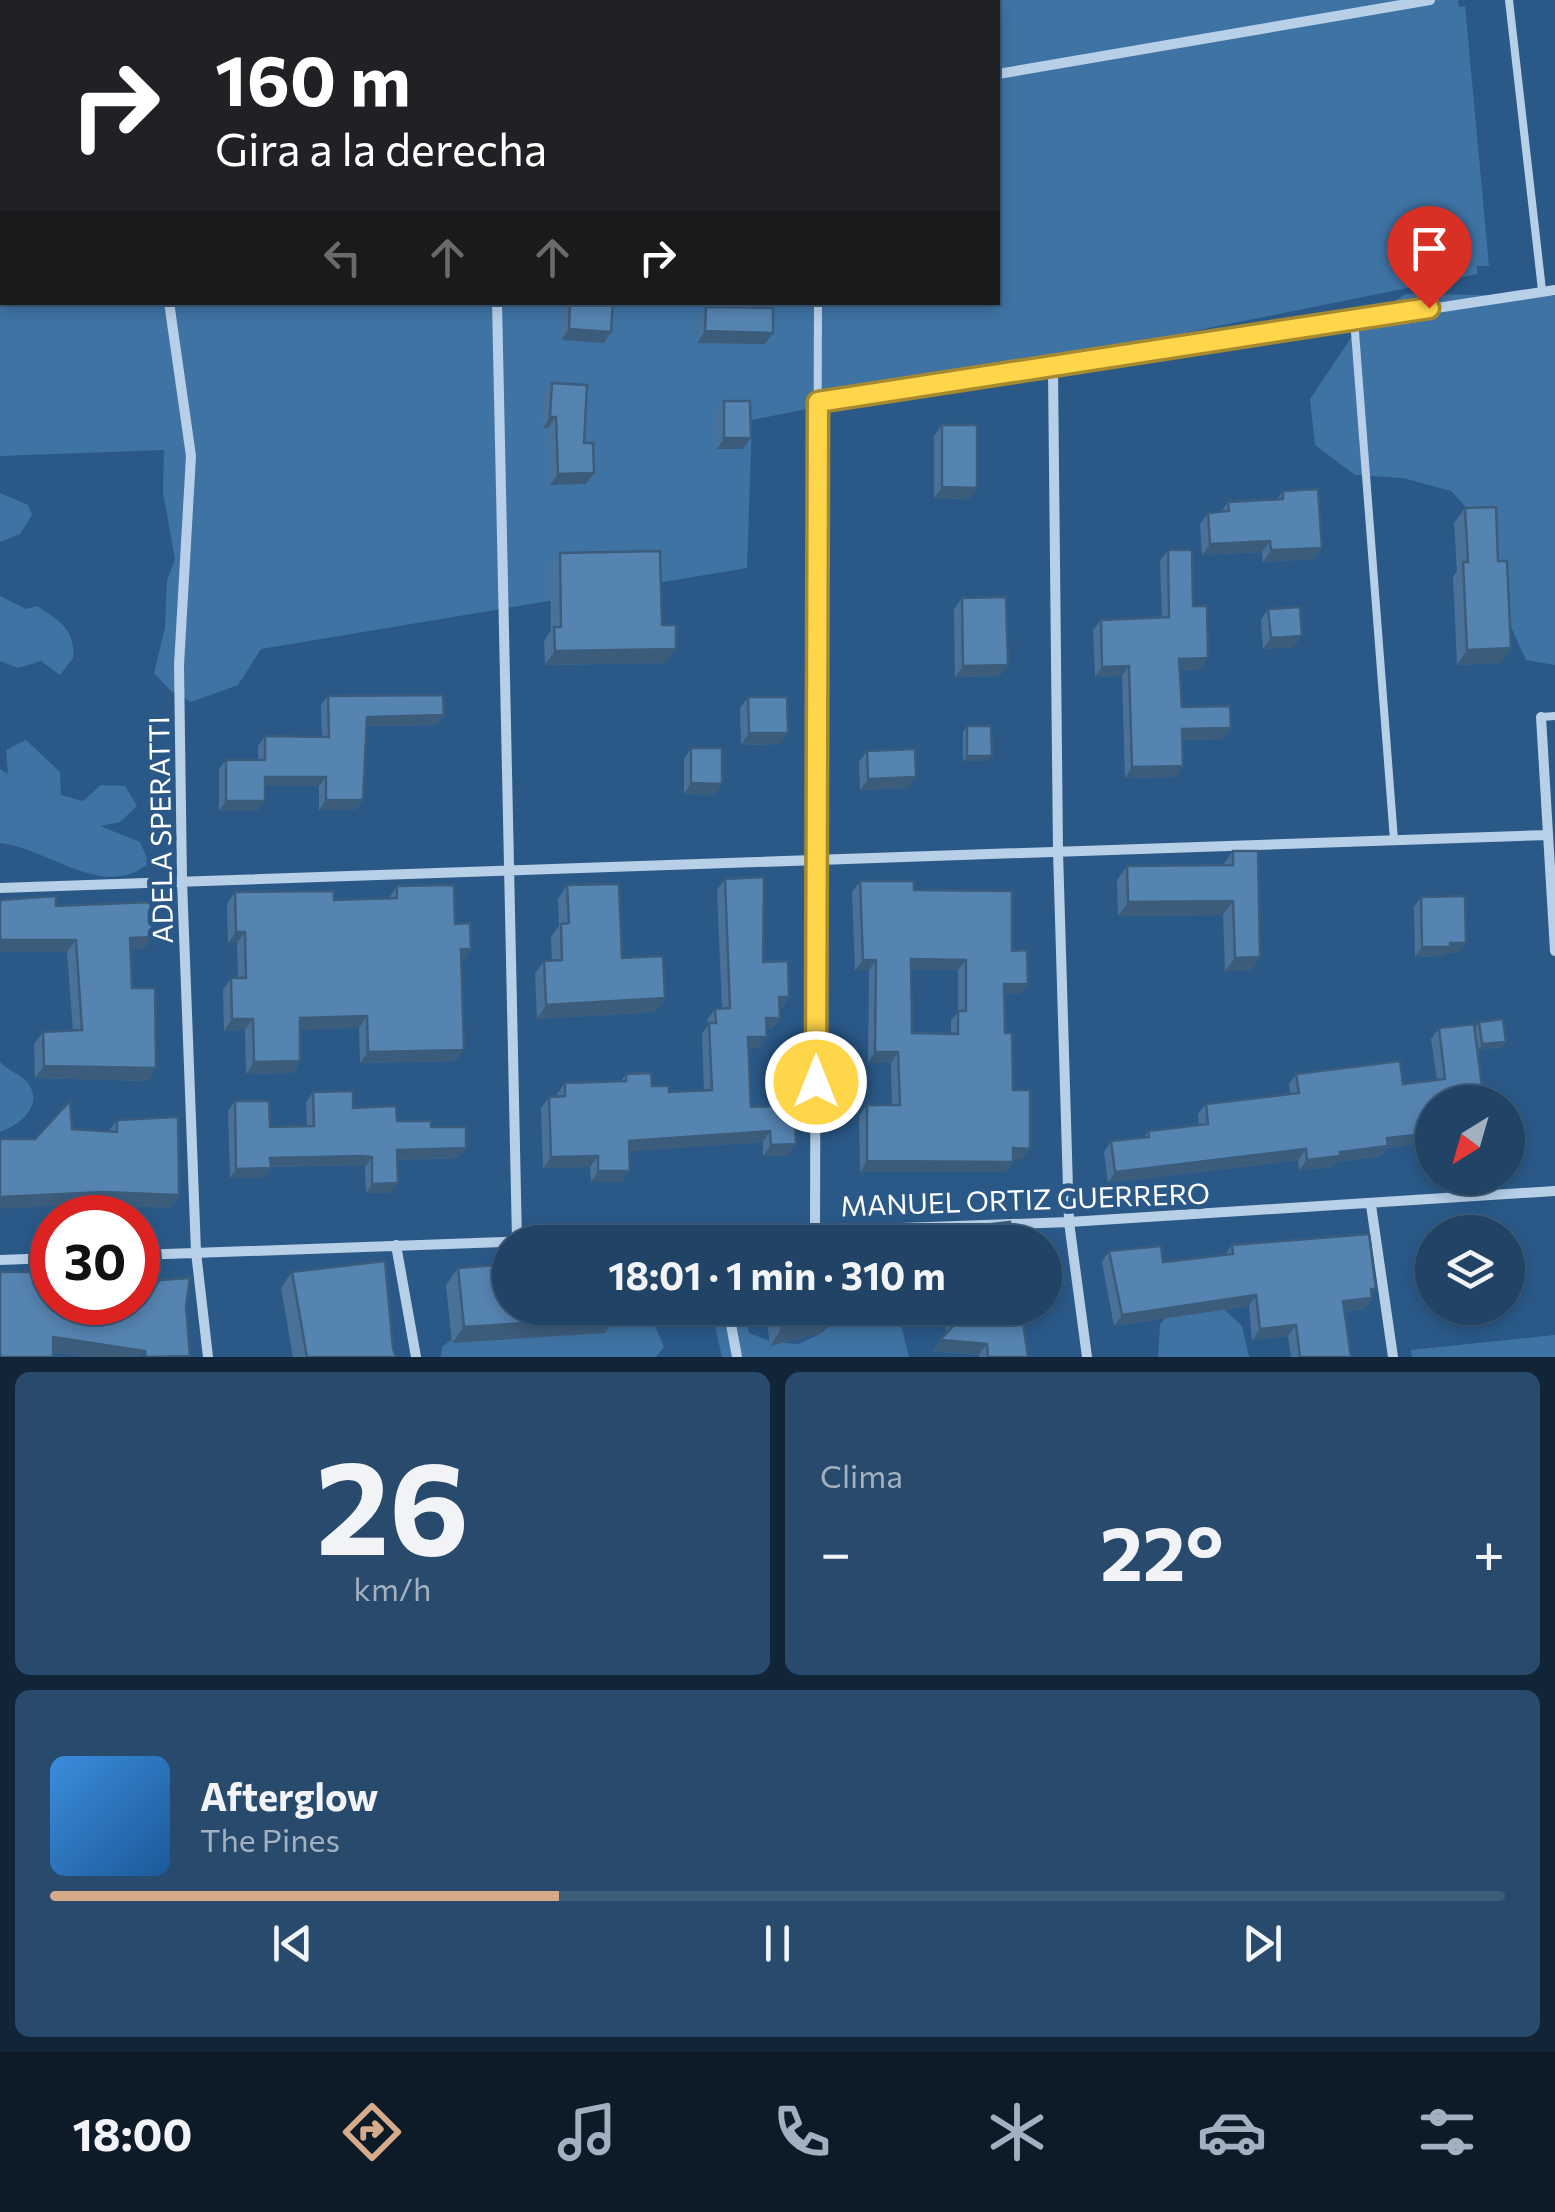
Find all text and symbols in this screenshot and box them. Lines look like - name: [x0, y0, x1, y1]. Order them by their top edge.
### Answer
- text: 160 m: [215, 35, 411, 120]
- icon: right: [50, 40, 180, 170]
- text: Gira a la derecha: [215, 120, 547, 175]
- pin: [1387, 206, 1472, 309]
- icon: arrive: [1402, 221, 1457, 276]
- icon: left: [315, 230, 370, 285]
- icon: ahead: [420, 230, 475, 285]
- icon: ahead: [525, 230, 580, 285]
- icon: right: [630, 230, 685, 285]
- street label: ADELA SPERATTI: [141, 716, 179, 944]
- position arrow: [764, 1030, 868, 1134]
- north arrow: [1415, 1085, 1525, 1195]
- map controls: [1415, 1085, 1525, 1325]
- street label: MANUEL ORTIZ GUERRERO: [840, 1176, 1210, 1222]
- speed limit sign: 30: [30, 1195, 160, 1325]
- button: layers: [1415, 1215, 1525, 1325]
- text: 18:01 · 1 min · 310 m: [608, 1251, 946, 1298]
- text: 26: [316, 1423, 469, 1582]
- text: Clima: [820, 1455, 903, 1495]
- text: 22°: [1100, 1505, 1224, 1596]
- text: −: [820, 1517, 851, 1584]
- text: +: [1473, 1517, 1505, 1584]
- text: km/h: [354, 1568, 431, 1608]
- text: Afterglow: [200, 1772, 378, 1819]
- text: The Pines: [200, 1819, 340, 1859]
- icon: previous: [265, 1916, 320, 1971]
- icon: pause: [750, 1916, 805, 1971]
- icon: next: [1235, 1916, 1290, 1971]
- icon: directions: [337, 2097, 407, 2167]
- icon: music: [552, 2097, 622, 2167]
- icon: phone: [767, 2097, 837, 2167]
- icon: climate: [982, 2097, 1052, 2167]
- icon: car: [1197, 2097, 1267, 2167]
- icon: filters: [1412, 2097, 1482, 2167]
- text: 18:00: [73, 2105, 192, 2160]

